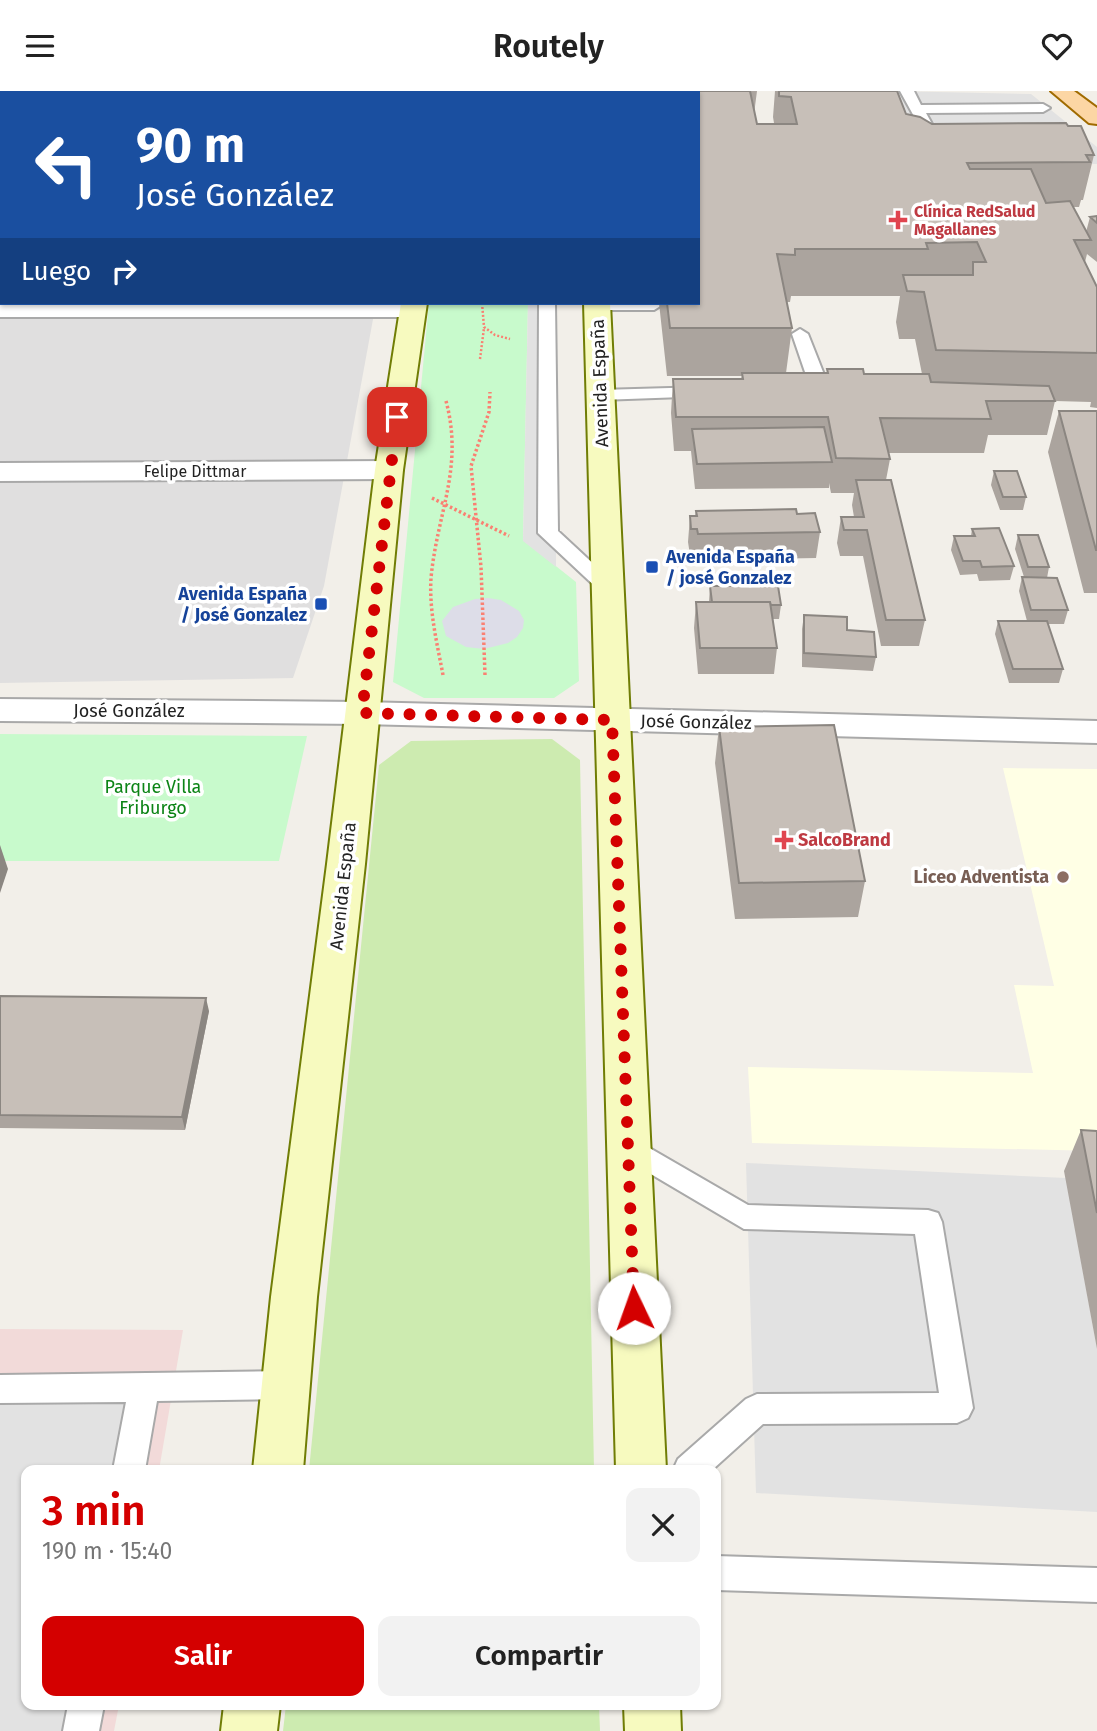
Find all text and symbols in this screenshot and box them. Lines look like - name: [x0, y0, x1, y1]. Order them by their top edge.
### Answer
- icon: menu: [21, 27, 59, 65]
- text: Routely: [493, 27, 604, 65]
- icon: heart: [1038, 27, 1076, 65]
- text: 90 m: [136, 116, 245, 175]
- icon: left: [21, 119, 112, 210]
- text: José González: [136, 176, 334, 214]
- place label: Clínica RedSalud Magallanes: [914, 202, 1035, 239]
- marker: Clínica RedSalud Magallanes: [888, 210, 908, 230]
- icon: right: [105, 252, 143, 290]
- text: Luego: [21, 256, 91, 287]
- street label: Avenida España: [587, 318, 613, 448]
- pin: [367, 387, 427, 447]
- icon: arrive: [378, 398, 416, 436]
- street label: Felipe Dittmar: [144, 462, 247, 481]
- place label: Avenida España / josé Gonzalez: [665, 546, 795, 589]
- marker: Avenida España / josé Gonzalez: [644, 559, 660, 575]
- place label: Avenida España / José Gonzalez: [177, 583, 307, 626]
- marker: Avenida España / José Gonzalez: [313, 596, 329, 612]
- street label: José González: [73, 700, 185, 722]
- street label: José González: [640, 710, 752, 734]
- park label: Parque Villa Friburgo: [105, 776, 201, 819]
- street label: Avenida España: [325, 821, 361, 951]
- place label: SalcoBrand: [798, 829, 891, 851]
- marker: SalcoBrand: [776, 832, 792, 848]
- place label: Liceo Adventista: [914, 866, 1049, 888]
- marker: Liceo Adventista: [1055, 869, 1071, 885]
- position arrow: [597, 1271, 671, 1345]
- text: 3 min: [42, 1486, 146, 1536]
- button: close: [626, 1488, 700, 1562]
- text: 190 m · 15:40: [42, 1537, 172, 1565]
- button: Salir: [42, 1616, 364, 1696]
- button: Compartir: [378, 1616, 700, 1696]

